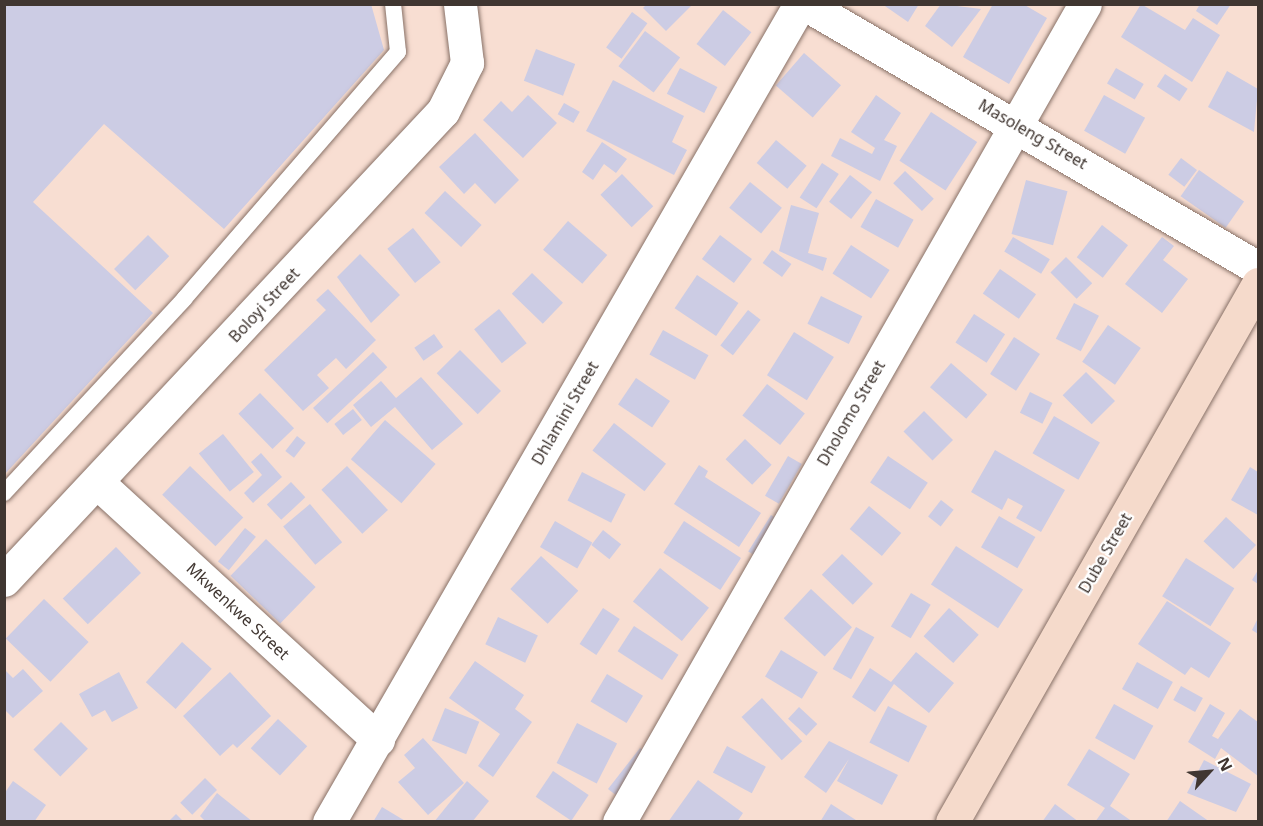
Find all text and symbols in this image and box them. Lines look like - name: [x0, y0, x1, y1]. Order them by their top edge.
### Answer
- street label: Masoleng Street: [975, 95, 1091, 173]
- street label: Boloyi Street: [225, 264, 303, 346]
- street label: Dholomo Street: [813, 357, 889, 469]
- street label: Dhlamini Street: [528, 358, 602, 468]
- street label: Dube Street: [1074, 510, 1136, 596]
- street label: Mkwenkwe Street: [183, 558, 293, 664]
- north arrow: [1179, 742, 1239, 802]
- text: N: [1212, 753, 1238, 775]

